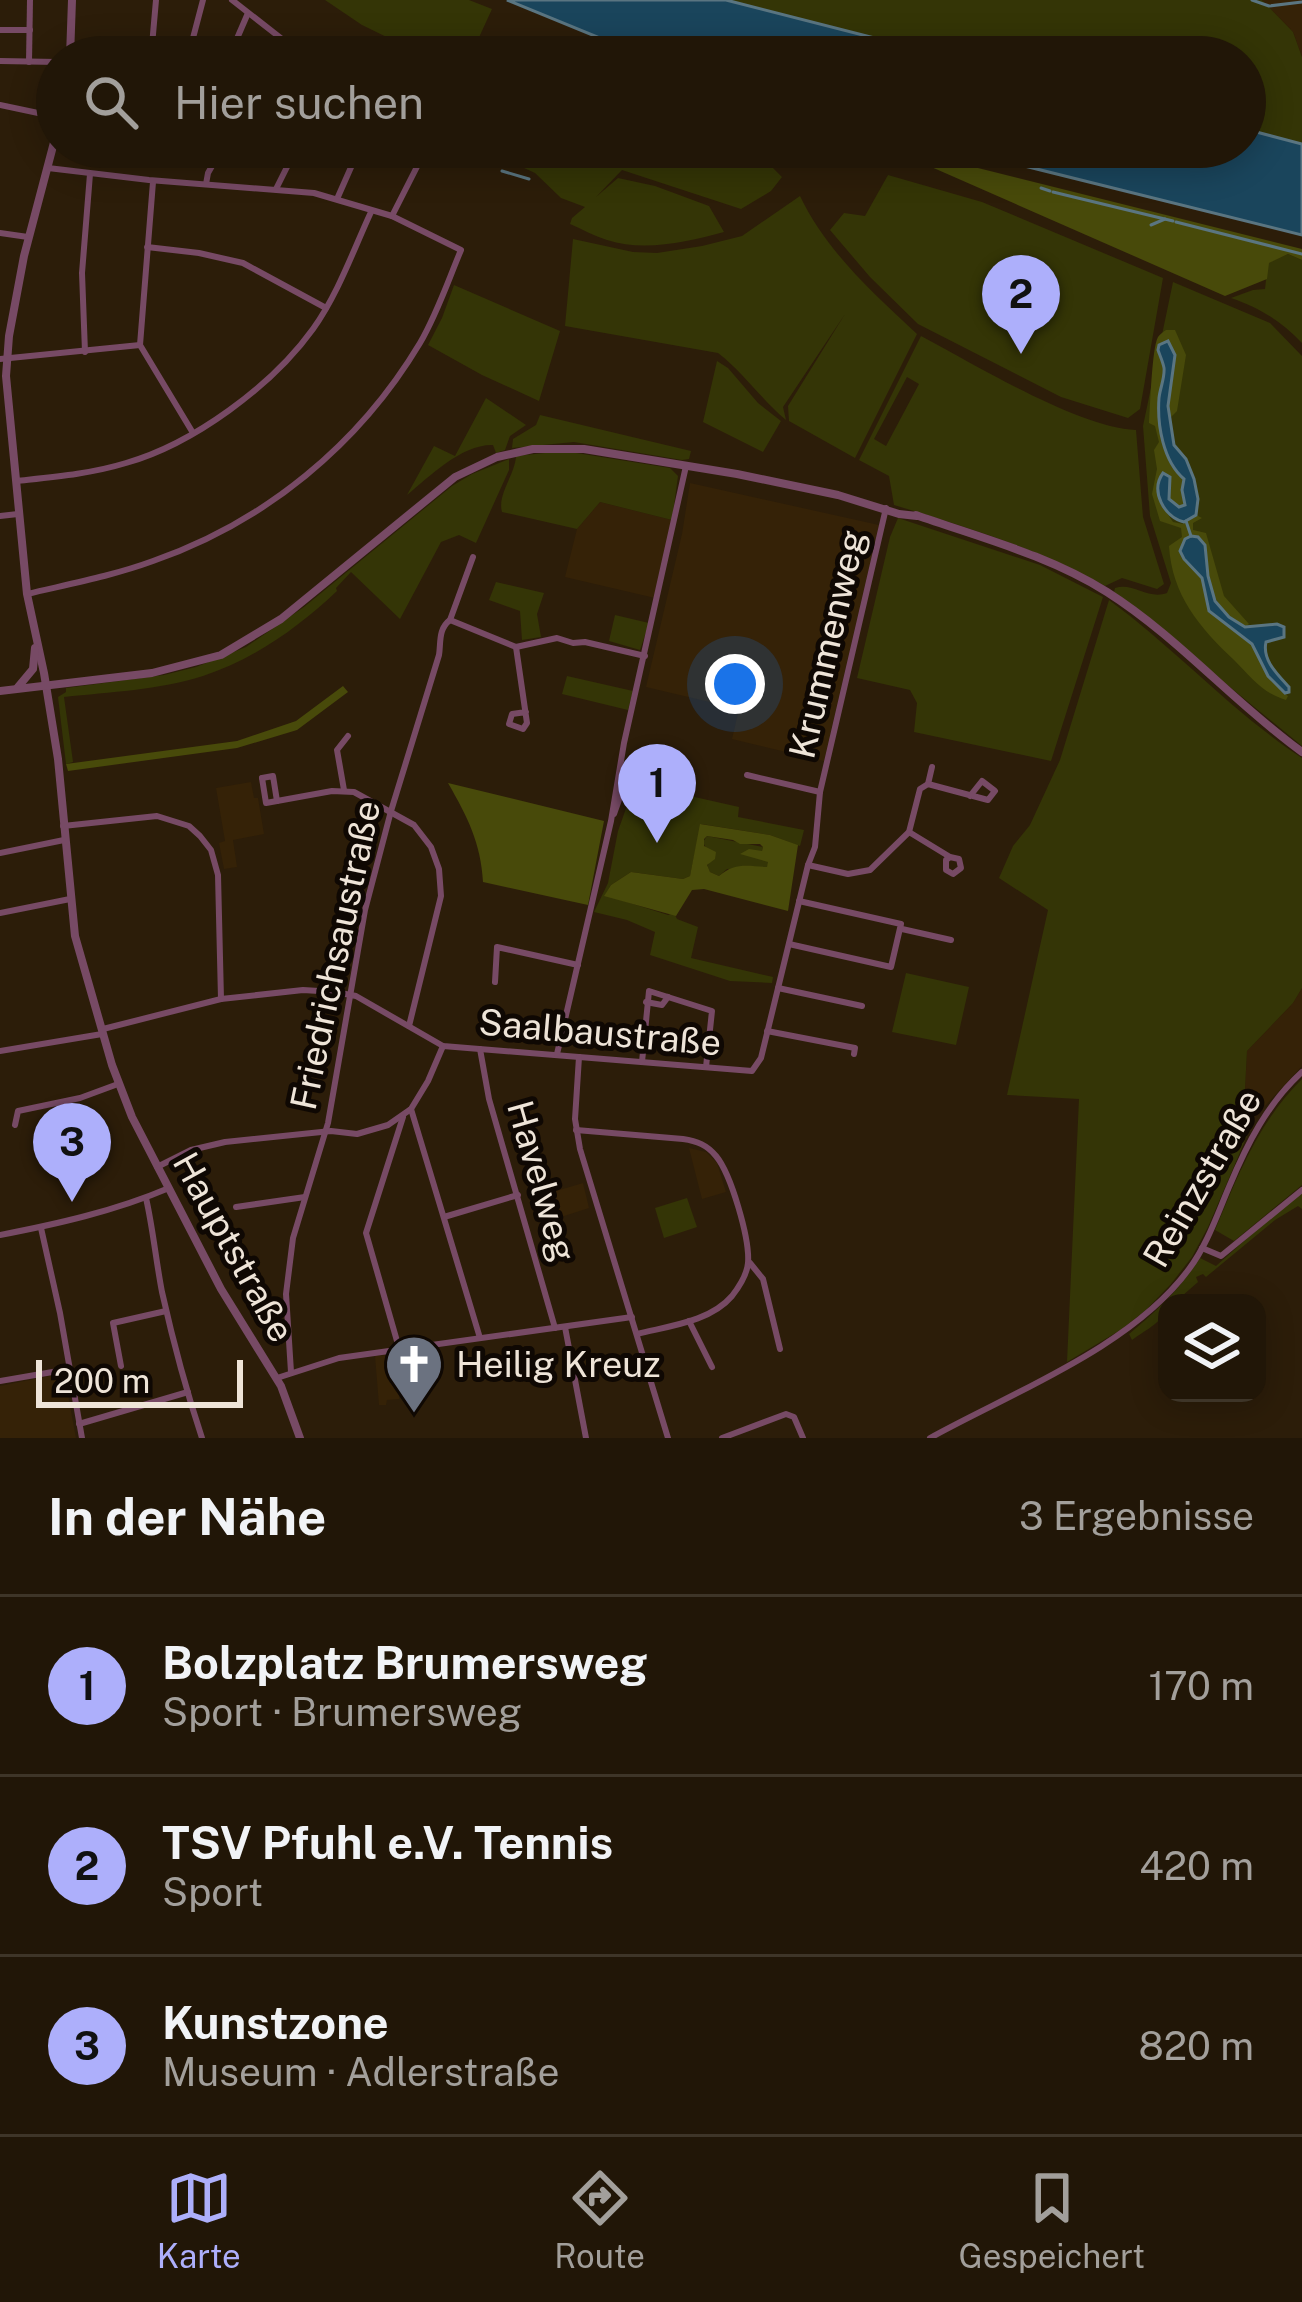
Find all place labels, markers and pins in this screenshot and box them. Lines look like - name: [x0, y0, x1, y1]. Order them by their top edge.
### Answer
- pin: 2: [982, 255, 1060, 354]
- pin: 1: [618, 744, 696, 843]
- pin: 3: [33, 1103, 111, 1202]
- church icon: Heilig Kreuz: [383, 1333, 445, 1415]
- place label: Heilig Kreuz: [456, 1343, 660, 1385]

